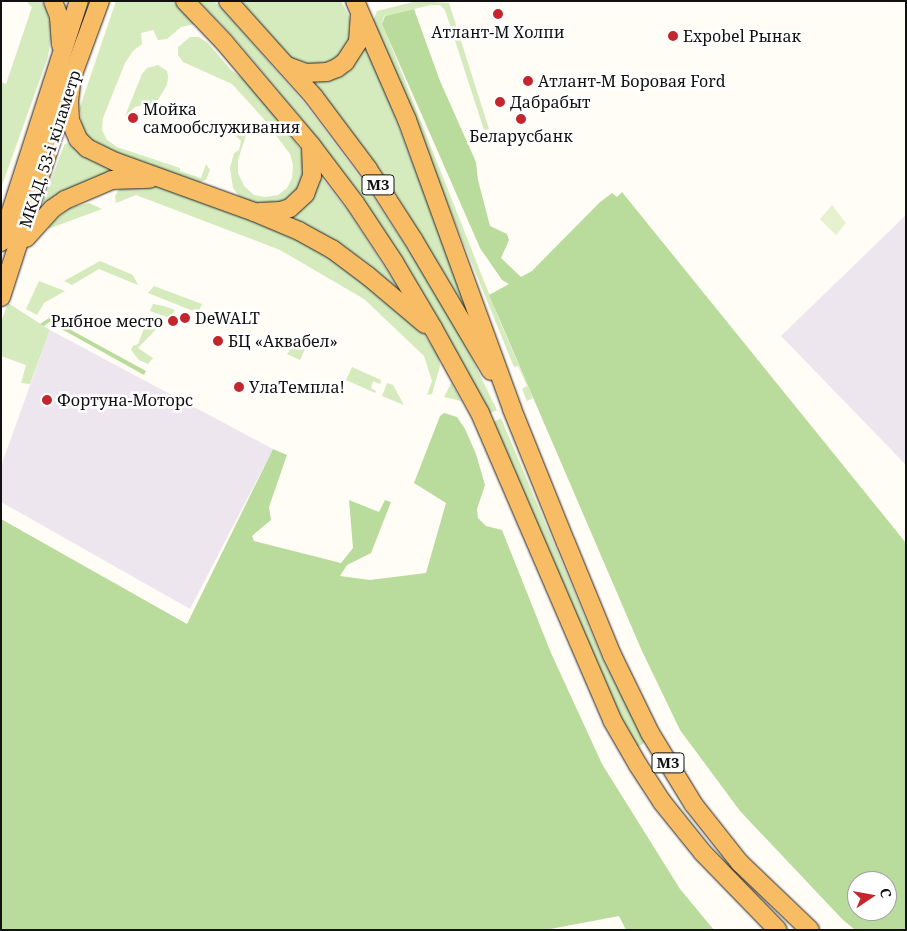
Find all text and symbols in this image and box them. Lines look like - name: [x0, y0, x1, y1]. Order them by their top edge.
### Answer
- marker: Атлант-М Холпи: [492, 8, 504, 20]
- place label: Атлант-М Холпи: [431, 22, 565, 42]
- place label: Expobel Рынак: [683, 26, 801, 46]
- marker: Expobel Рынак: [667, 30, 679, 42]
- street label: МКАД, 53-і кіламетр: [15, 68, 85, 230]
- place label: Атлант-М Боровая Ford: [538, 71, 726, 91]
- marker: Атлант-М Боровая Ford: [522, 75, 534, 87]
- place label: Дабрабыт: [510, 92, 591, 112]
- marker: Дабрабыт: [494, 96, 506, 108]
- place label: Мойка самообслуживания: [143, 99, 300, 137]
- marker: Мойка самообслуживания: [127, 112, 139, 124]
- marker: Беларусбанк: [515, 113, 527, 125]
- place label: Беларусбанк: [469, 126, 573, 146]
- road number: М3: [360, 172, 396, 198]
- place label: DeWALT: [195, 308, 260, 328]
- place label: Рыбное место: [51, 311, 163, 331]
- marker: DeWALT: [179, 312, 191, 324]
- marker: Рыбное место: [167, 315, 179, 327]
- place label: БЦ «Аквабел»: [228, 331, 338, 351]
- marker: БЦ «Аквабел»: [212, 335, 224, 347]
- place label: УлаТемпла!: [249, 377, 345, 397]
- marker: УлаТемпла!: [233, 381, 245, 393]
- place label: Фортуна-Моторс: [57, 390, 193, 410]
- marker: Фортуна-Моторс: [41, 394, 53, 406]
- road number: М3: [650, 750, 686, 776]
- north arrow: [847, 871, 897, 921]
- text: С: [876, 887, 896, 899]

